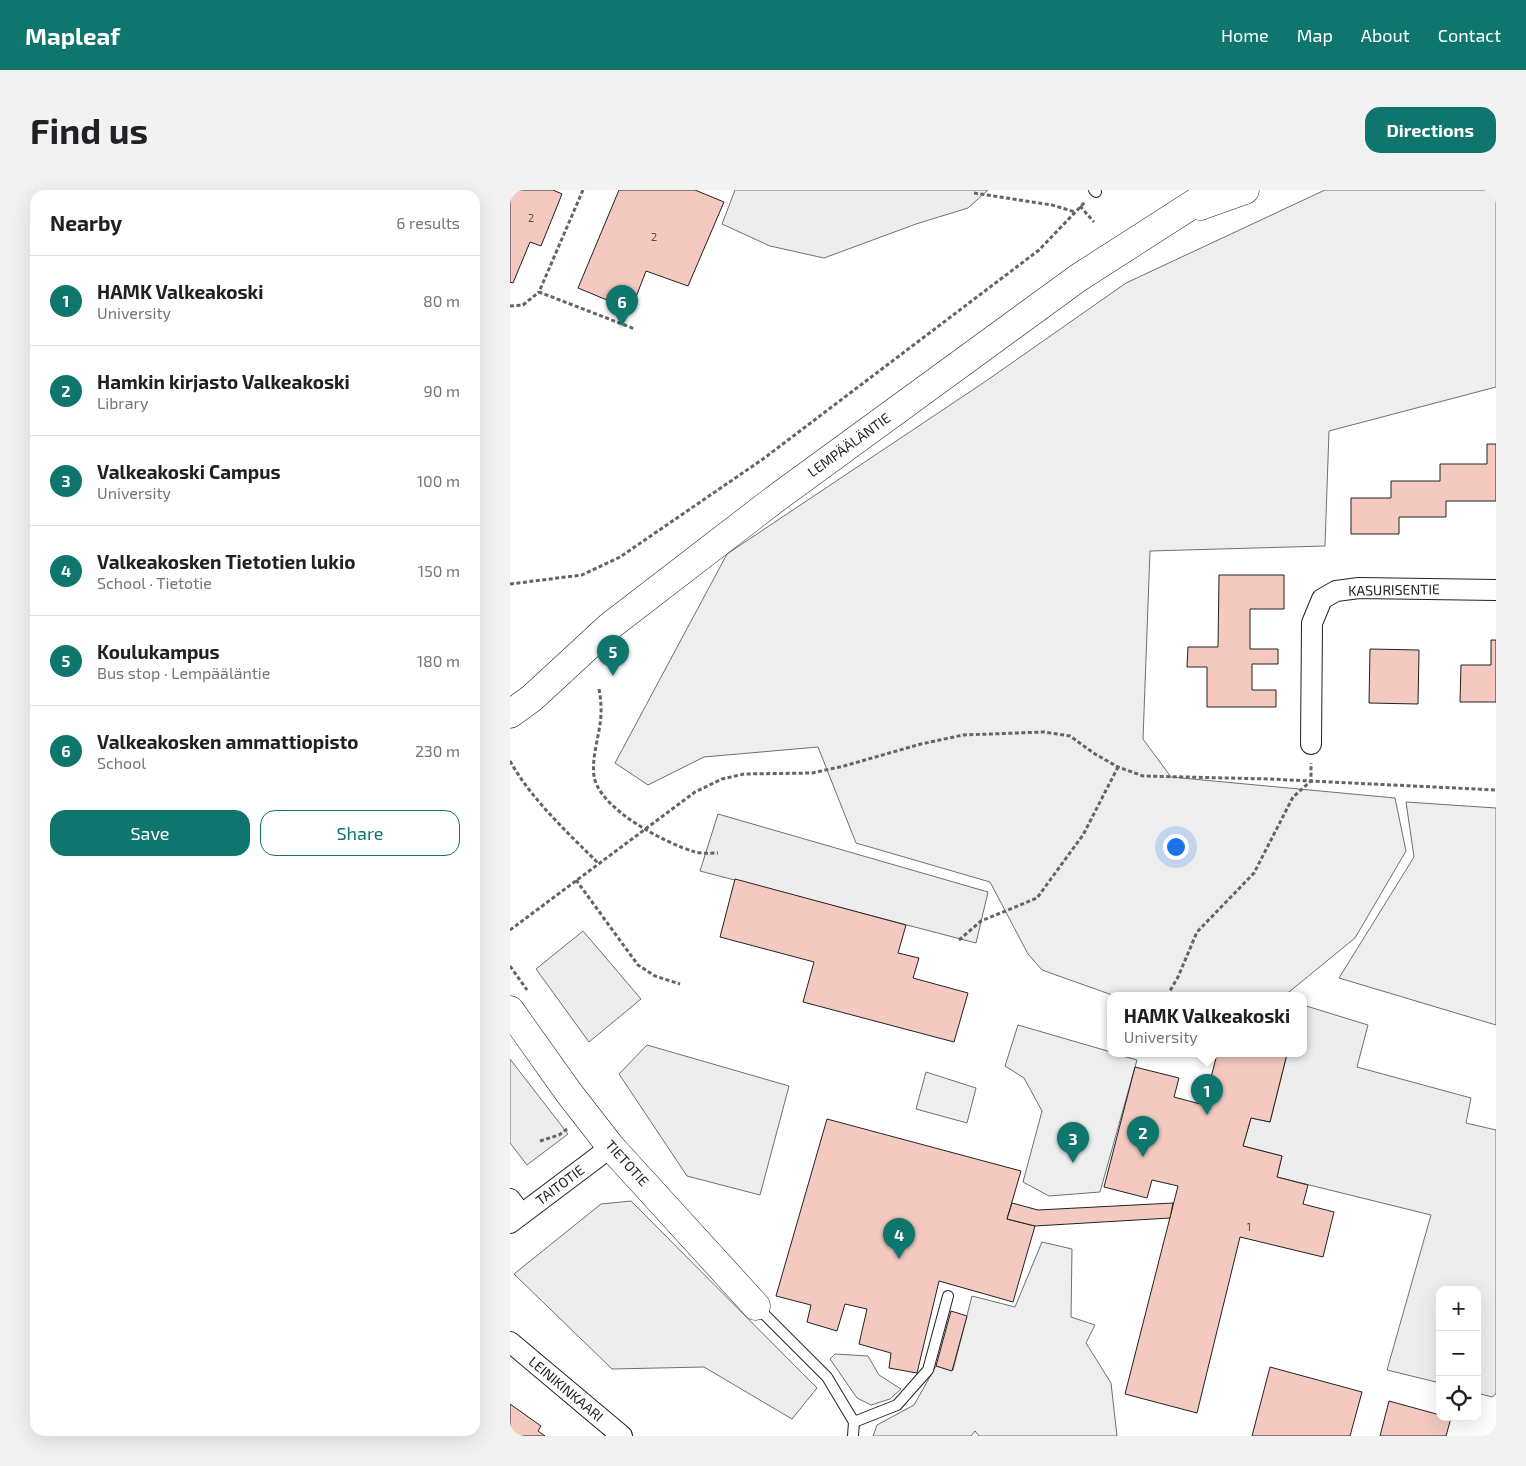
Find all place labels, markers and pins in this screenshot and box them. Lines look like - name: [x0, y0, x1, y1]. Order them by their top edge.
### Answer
- pin: 6: [606, 285, 638, 326]
- pin: 5: [597, 635, 629, 676]
- pin: 1: [1191, 1074, 1223, 1115]
- pin: 2: [1127, 1116, 1159, 1157]
- pin: 3: [1057, 1122, 1089, 1163]
- pin: 4: [883, 1218, 915, 1259]

